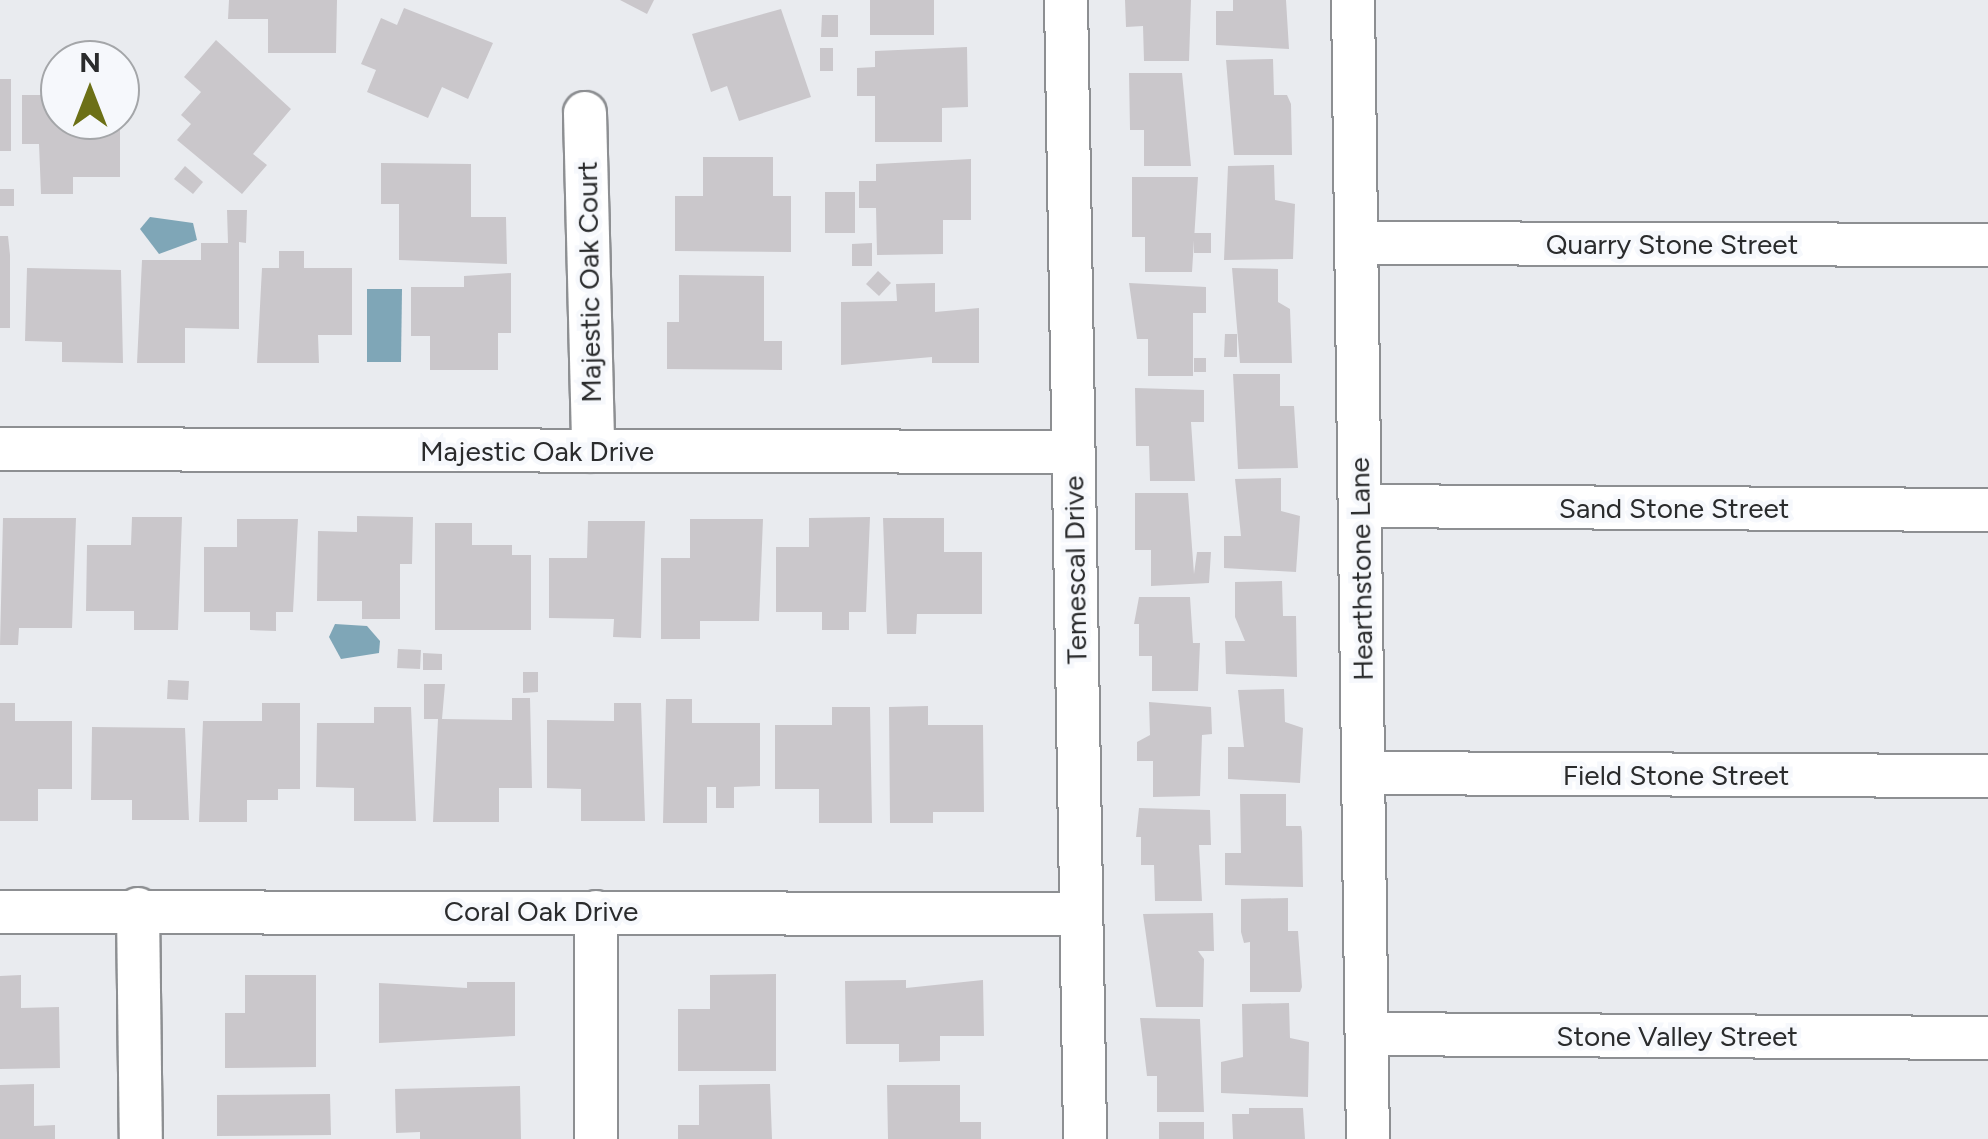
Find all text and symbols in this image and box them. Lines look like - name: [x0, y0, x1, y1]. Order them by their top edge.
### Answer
- north arrow: [40, 40, 140, 140]
- text: N: [79, 45, 101, 79]
- street label: Majestic Oak Court: [570, 161, 608, 403]
- street label: Quarry Stone Street: [1546, 227, 1798, 261]
- street label: Majestic Oak Drive: [420, 434, 654, 468]
- street label: Hearthstone Lane: [1342, 457, 1380, 681]
- street label: Temescal Drive: [1057, 476, 1093, 664]
- street label: Sand Stone Street: [1559, 491, 1789, 525]
- street label: Field Stone Street: [1563, 758, 1789, 792]
- street label: Coral Oak Drive: [444, 894, 638, 928]
- street label: Stone Valley Street: [1556, 1019, 1798, 1053]

